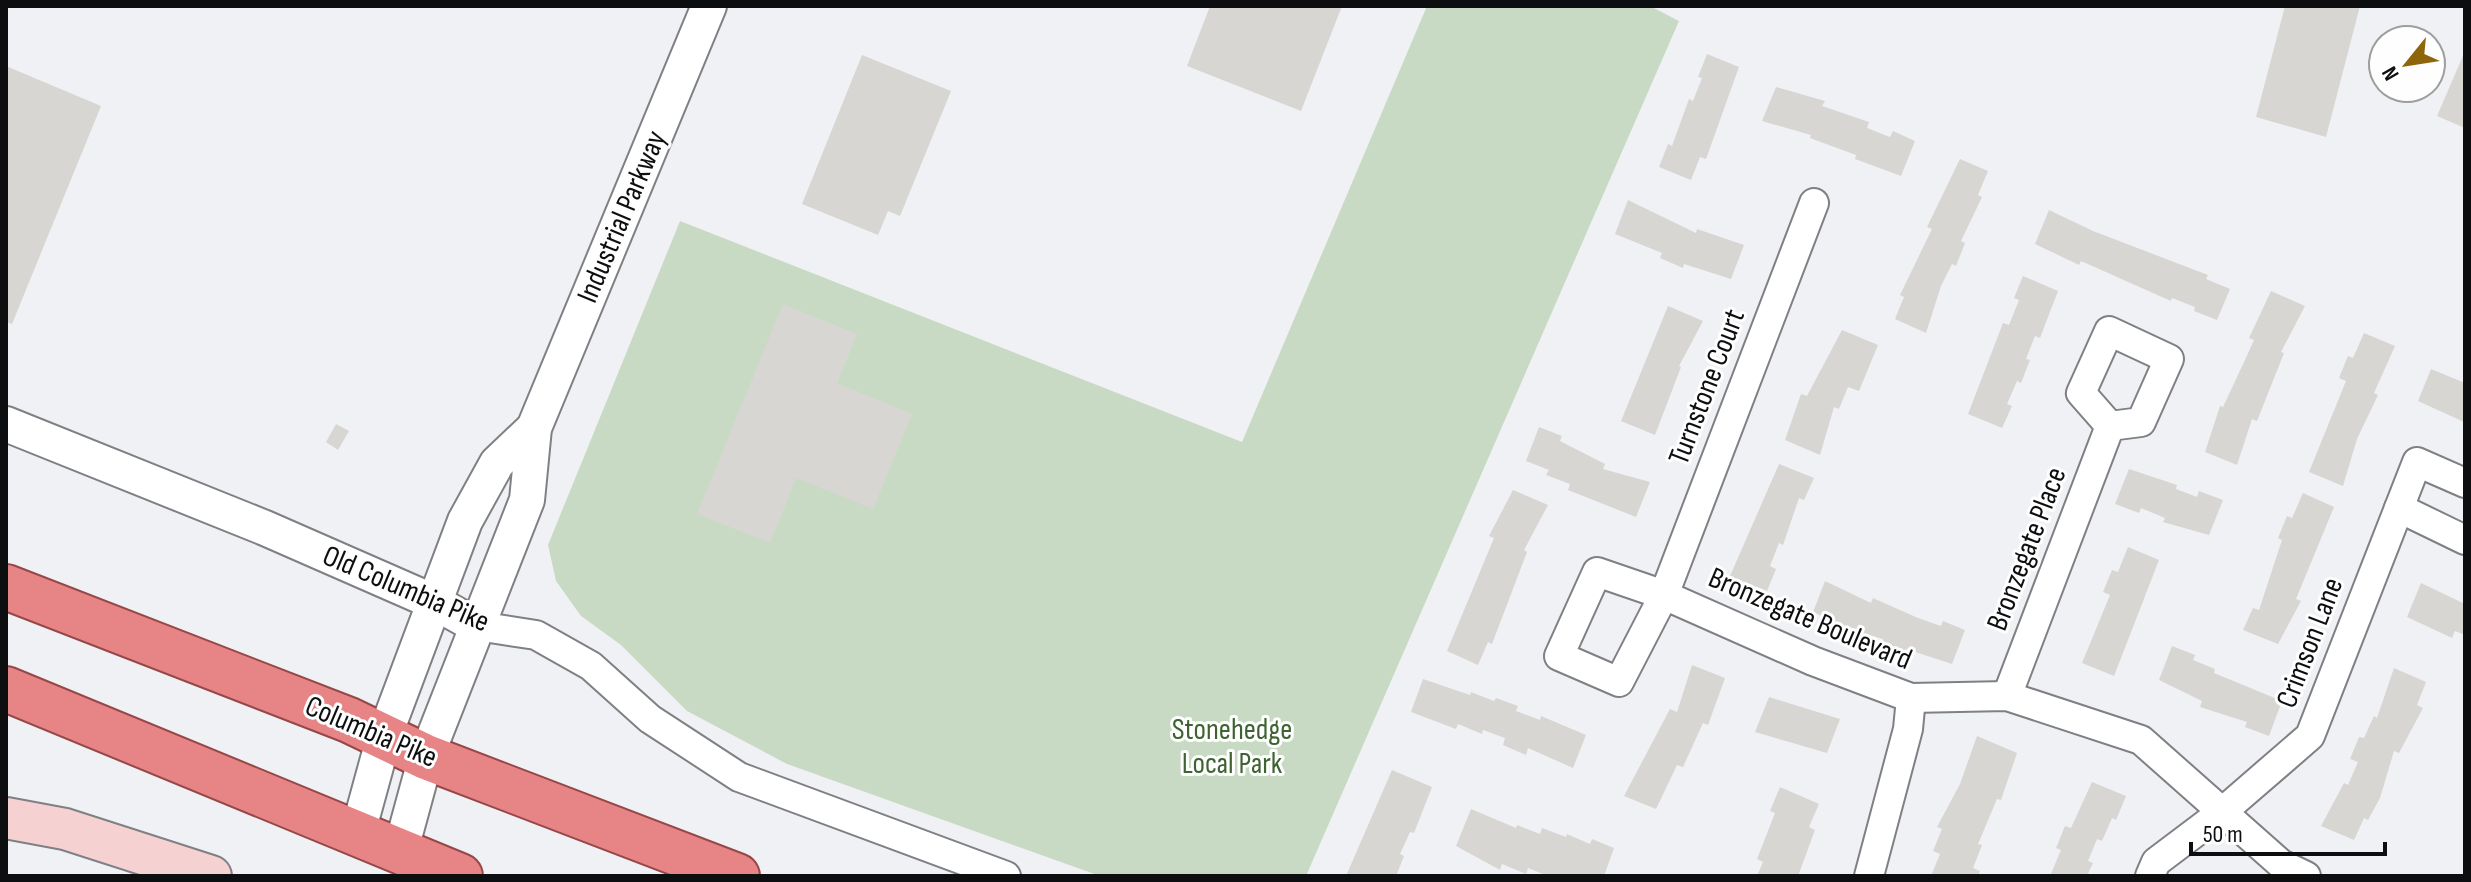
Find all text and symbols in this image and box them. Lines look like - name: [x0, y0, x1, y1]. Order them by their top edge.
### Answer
- north arrow: [2367, 24, 2447, 104]
- text: N: [2376, 61, 2406, 85]
- street label: Industrial Parkway: [570, 125, 675, 308]
- street label: Turnstone Court: [1661, 304, 1753, 470]
- street label: Bronzegate Place: [1979, 462, 2075, 636]
- street label: Old Columbia Pike: [317, 538, 495, 640]
- street label: Bronzegate Boulevard: [1703, 560, 1917, 678]
- street label: Crimson Lane: [2269, 573, 2351, 713]
- street label: Columbia Pike: [300, 688, 442, 776]
- park label: Stonehedge Local Park: [1172, 712, 1292, 782]
- scale bar: [2191, 806, 2385, 856]
- text: 50 m: [2203, 820, 2243, 849]

